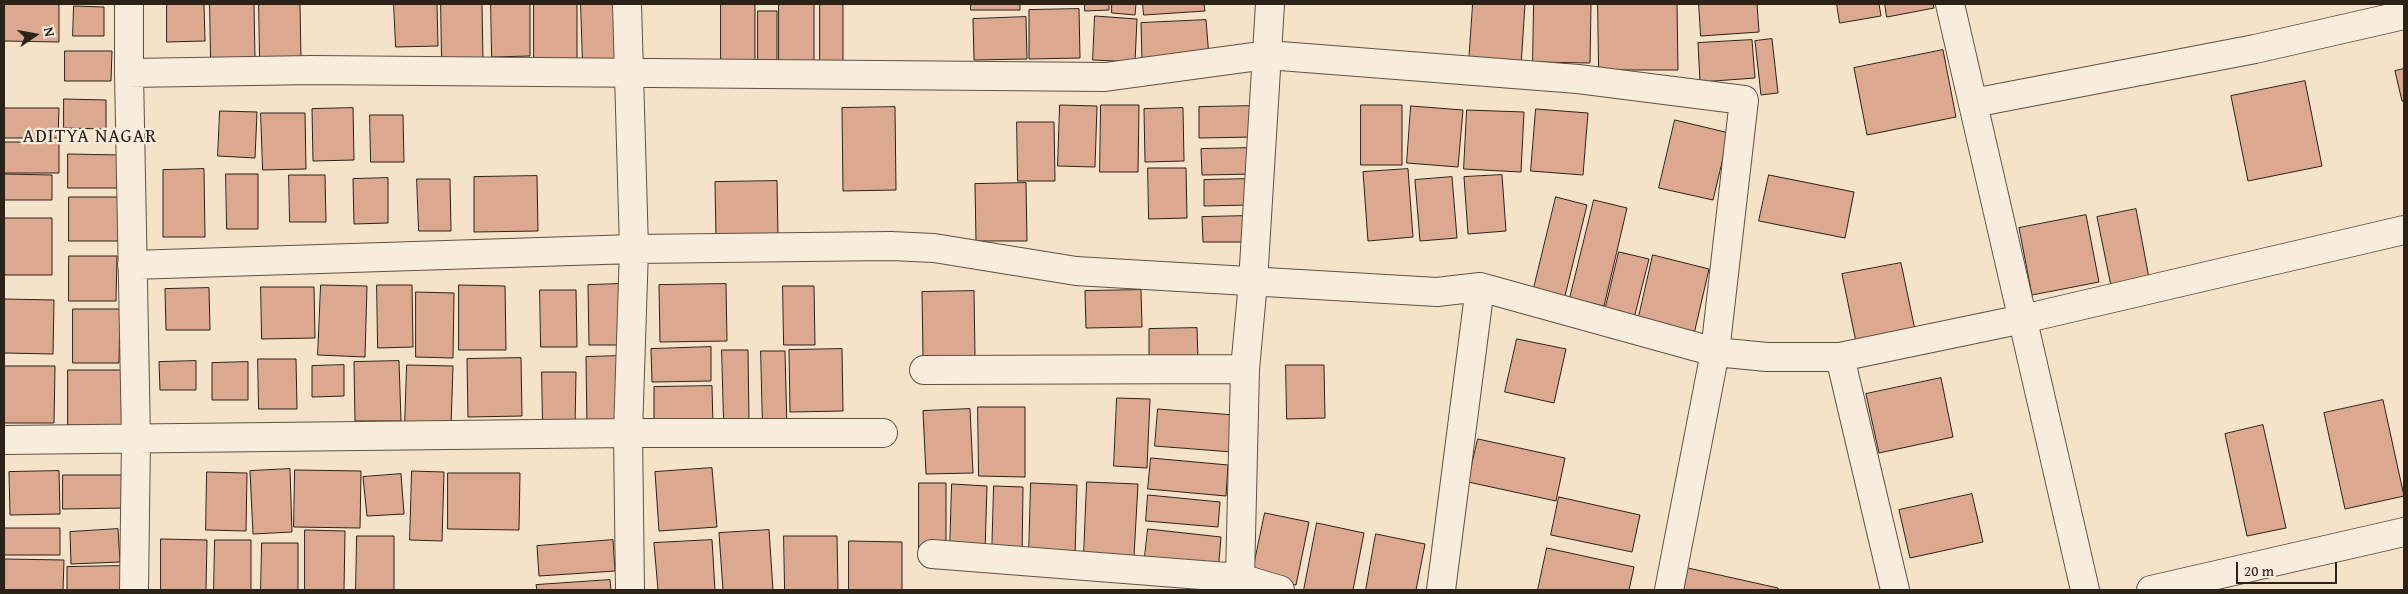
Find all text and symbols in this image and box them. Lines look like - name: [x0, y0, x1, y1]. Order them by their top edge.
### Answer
- north arrow: [10, 10, 60, 60]
- text: N: [39, 25, 60, 39]
- district label: ADITYA NAGAR: [21, 126, 159, 148]
- scale bar: [2238, 552, 2339, 584]
- text: 20 m: [2244, 560, 2274, 581]

